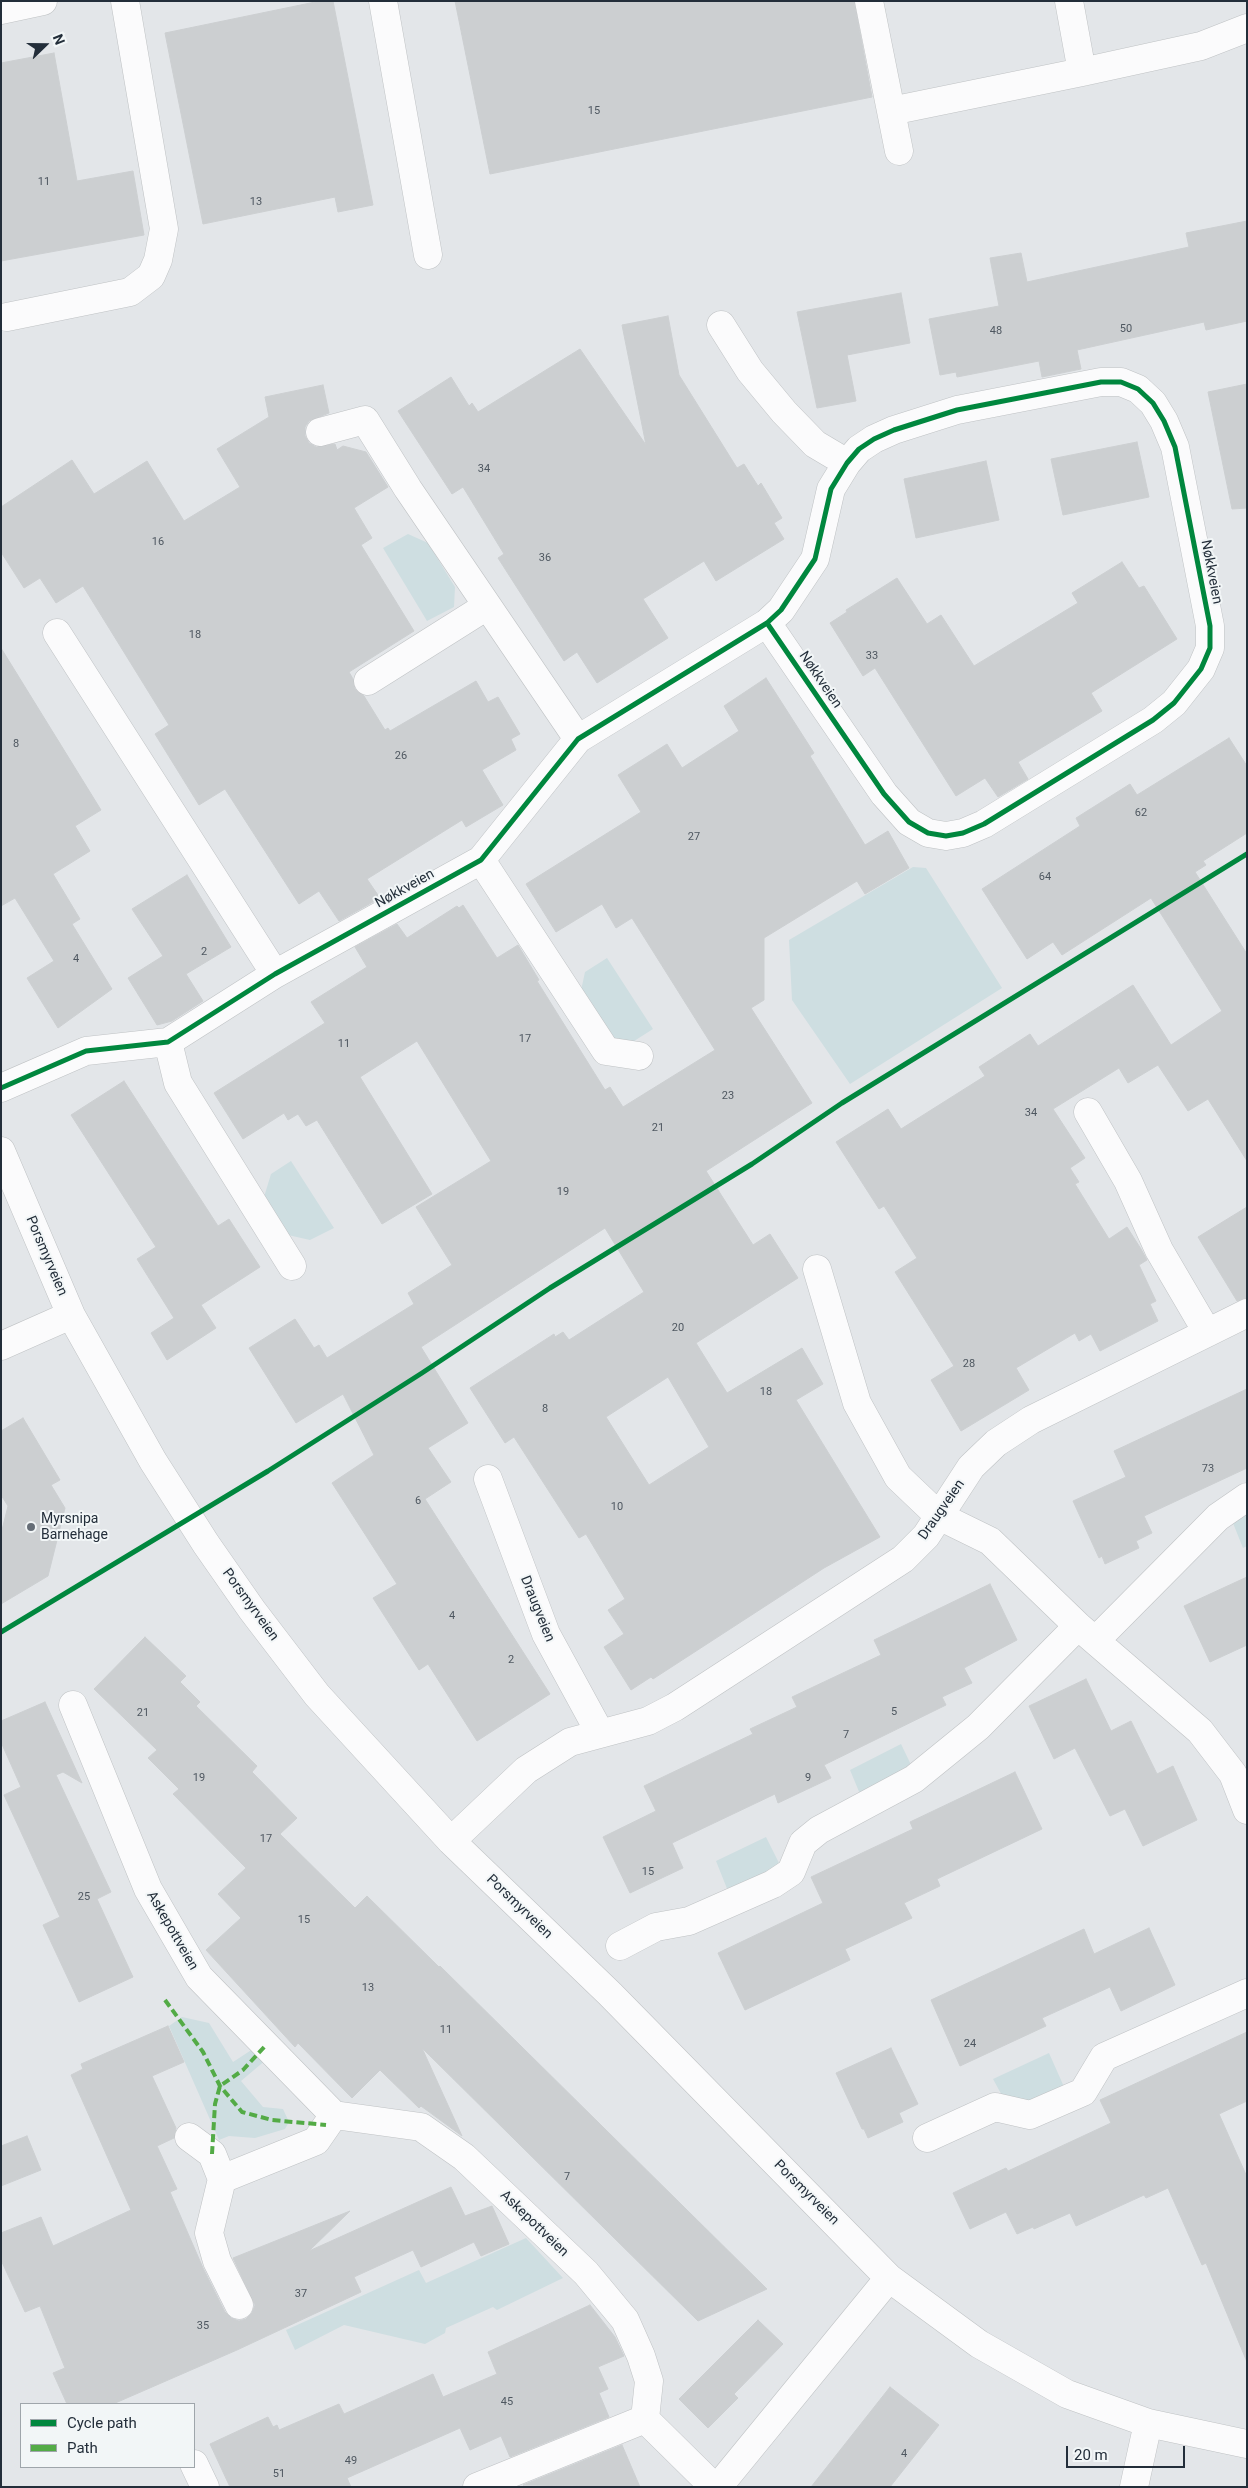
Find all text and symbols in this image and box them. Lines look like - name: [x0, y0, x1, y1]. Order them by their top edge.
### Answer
- north arrow: [20, 20, 70, 70]
- text: N: [50, 32, 68, 47]
- house number: 15: [588, 104, 600, 118]
- house number: 11: [38, 175, 50, 189]
- house number: 13: [250, 195, 262, 209]
- house number: 50: [1120, 322, 1132, 336]
- house number: 48: [990, 324, 1002, 338]
- house number: 34: [478, 462, 490, 476]
- house number: 16: [152, 535, 164, 549]
- street label: Nøkkveien: [1197, 539, 1225, 605]
- house number: 36: [539, 551, 551, 565]
- house number: 18: [189, 628, 201, 642]
- street label: Nøkkveien: [795, 648, 845, 712]
- house number: 33: [866, 649, 878, 663]
- house number: 8: [13, 737, 19, 751]
- house number: 26: [395, 749, 407, 763]
- house number: 62: [1135, 806, 1147, 820]
- house number: 27: [688, 830, 700, 844]
- street label: Nøkkveien: [373, 866, 437, 912]
- house number: 64: [1039, 870, 1051, 884]
- house number: 2: [201, 945, 207, 959]
- house number: 4: [73, 952, 79, 966]
- house number: 17: [519, 1032, 531, 1046]
- house number: 11: [338, 1037, 350, 1051]
- house number: 23: [722, 1089, 734, 1103]
- house number: 34: [1025, 1106, 1037, 1120]
- house number: 21: [652, 1121, 664, 1135]
- house number: 19: [557, 1185, 569, 1199]
- street label: Porsmyrveien: [22, 1214, 70, 1298]
- house number: 20: [672, 1321, 684, 1335]
- house number: 28: [963, 1357, 975, 1371]
- house number: 18: [760, 1385, 772, 1399]
- house number: 8: [542, 1402, 548, 1416]
- house number: 73: [1202, 1462, 1214, 1476]
- street label: Draugveien: [915, 1477, 969, 1543]
- house number: 6: [415, 1494, 421, 1508]
- house number: 10: [611, 1500, 623, 1514]
- place label: Myrsnipa Barnehage: [41, 1511, 108, 1544]
- marker: Myrsnipa Barnehage: [25, 1521, 37, 1533]
- street label: Porsmyrveien: [218, 1566, 282, 1644]
- street label: Draugveien: [516, 1574, 558, 1644]
- house number: 4: [449, 1609, 455, 1623]
- house number: 2: [508, 1653, 514, 1667]
- house number: 5: [891, 1705, 897, 1719]
- house number: 21: [137, 1706, 149, 1720]
- house number: 7: [843, 1728, 849, 1742]
- house number: 19: [193, 1771, 205, 1785]
- house number: 9: [805, 1771, 811, 1785]
- house number: 17: [260, 1832, 272, 1846]
- house number: 15: [642, 1865, 654, 1879]
- street label: Porsmyrveien: [483, 1871, 555, 1943]
- street label: Askepottveien: [143, 1889, 201, 1973]
- house number: 25: [78, 1890, 90, 1904]
- house number: 15: [298, 1913, 310, 1927]
- house number: 13: [362, 1981, 374, 1995]
- house number: 11: [440, 2023, 452, 2037]
- house number: 24: [964, 2037, 976, 2051]
- street label: Porsmyrveien: [770, 2157, 842, 2229]
- house number: 7: [564, 2170, 570, 2184]
- street label: Askepottveien: [496, 2187, 572, 2261]
- house number: 37: [295, 2287, 307, 2301]
- house number: 35: [197, 2319, 209, 2333]
- house number: 45: [501, 2395, 513, 2409]
- legend: [20, 2403, 195, 2468]
- text: Cycle path: [67, 2414, 137, 2432]
- scale bar: [1068, 2436, 1187, 2468]
- text: Path: [67, 2439, 98, 2457]
- text: 20 m: [1074, 2446, 1108, 2464]
- house number: 4: [901, 2447, 907, 2461]
- house number: 49: [345, 2454, 357, 2468]
- house number: 51: [273, 2467, 285, 2481]

